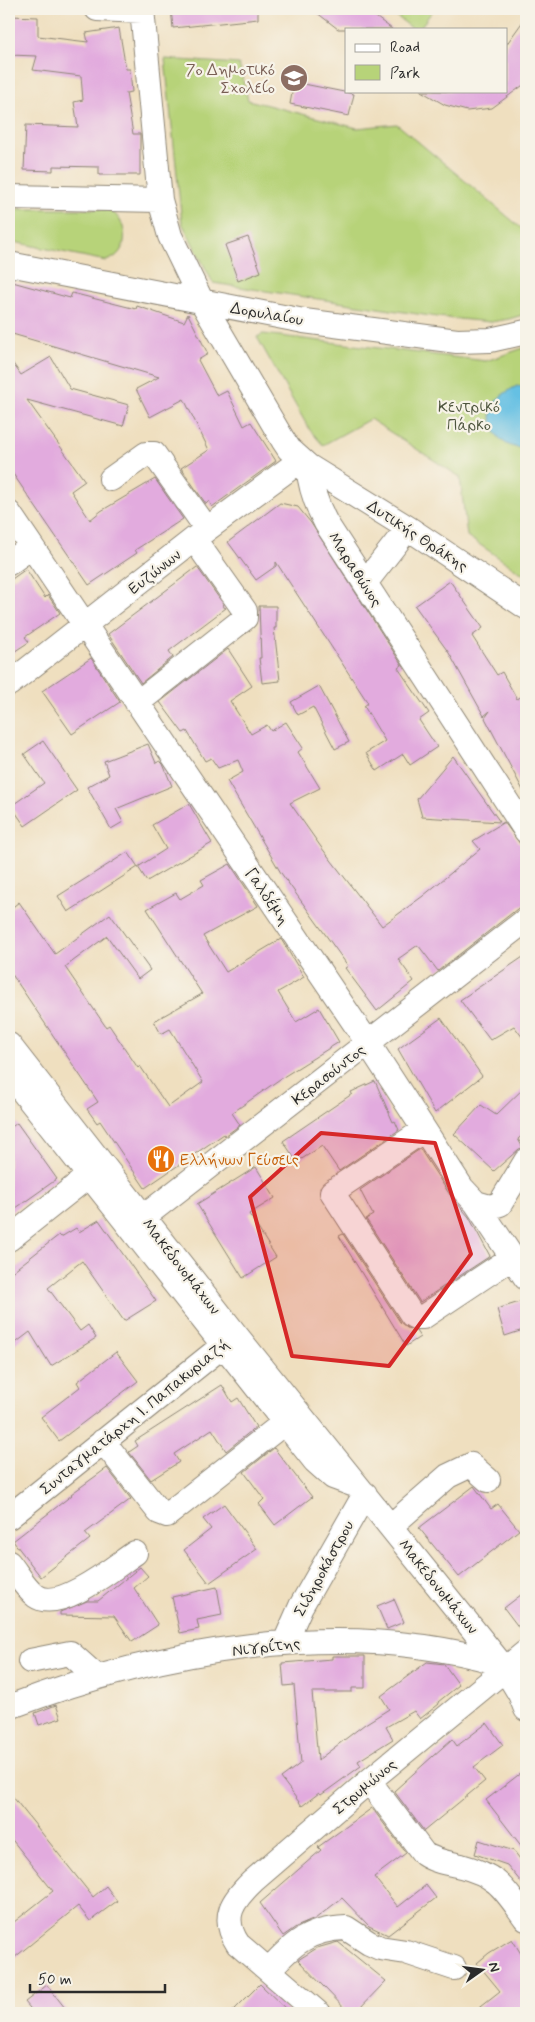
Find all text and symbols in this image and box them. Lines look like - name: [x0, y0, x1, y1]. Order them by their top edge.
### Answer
- legend: [345, 28, 508, 92]
- text: Road: [390, 38, 420, 58]
- place label: 7ο Δημοτικό Σχολείο: [186, 60, 275, 99]
- school or university icon: 7ο Δημοτικό Σχολείο: [279, 63, 309, 93]
- text: Park: [390, 64, 420, 84]
- street label: Δορυλαίου: [229, 298, 305, 331]
- park label: Κεντρικό Πάρκο: [438, 397, 500, 436]
- street label: Δυτικής Θράκης: [363, 496, 472, 577]
- street label: Μαραθώνος: [323, 528, 387, 611]
- street label: Ευζώνων: [124, 545, 186, 600]
- street label: Γαλδέμη: [240, 863, 294, 930]
- street label: Κερασούντος: [288, 1040, 370, 1111]
- restaurant icon: Ελλήνων Γεύσεις: [146, 1144, 176, 1174]
- place label: Ελλήνων Γεύσεις: [180, 1150, 299, 1171]
- street label: Μακεδονομάχων: [137, 1215, 225, 1319]
- street label: Συνταγματάρχη Ι. Παπακυριαζή: [36, 1334, 234, 1500]
- street label: Σιδηροκάστρου: [289, 1517, 359, 1620]
- street label: Μακεδονομάχων: [393, 1535, 483, 1639]
- street label: Νιγρίτης: [231, 1633, 301, 1662]
- street label: Στρυμώνος: [329, 1754, 401, 1820]
- north arrow: [458, 1944, 508, 1994]
- text: N: [484, 1960, 504, 1974]
- scale bar: [30, 1962, 165, 1994]
- text: 50 m: [38, 1970, 72, 1990]

